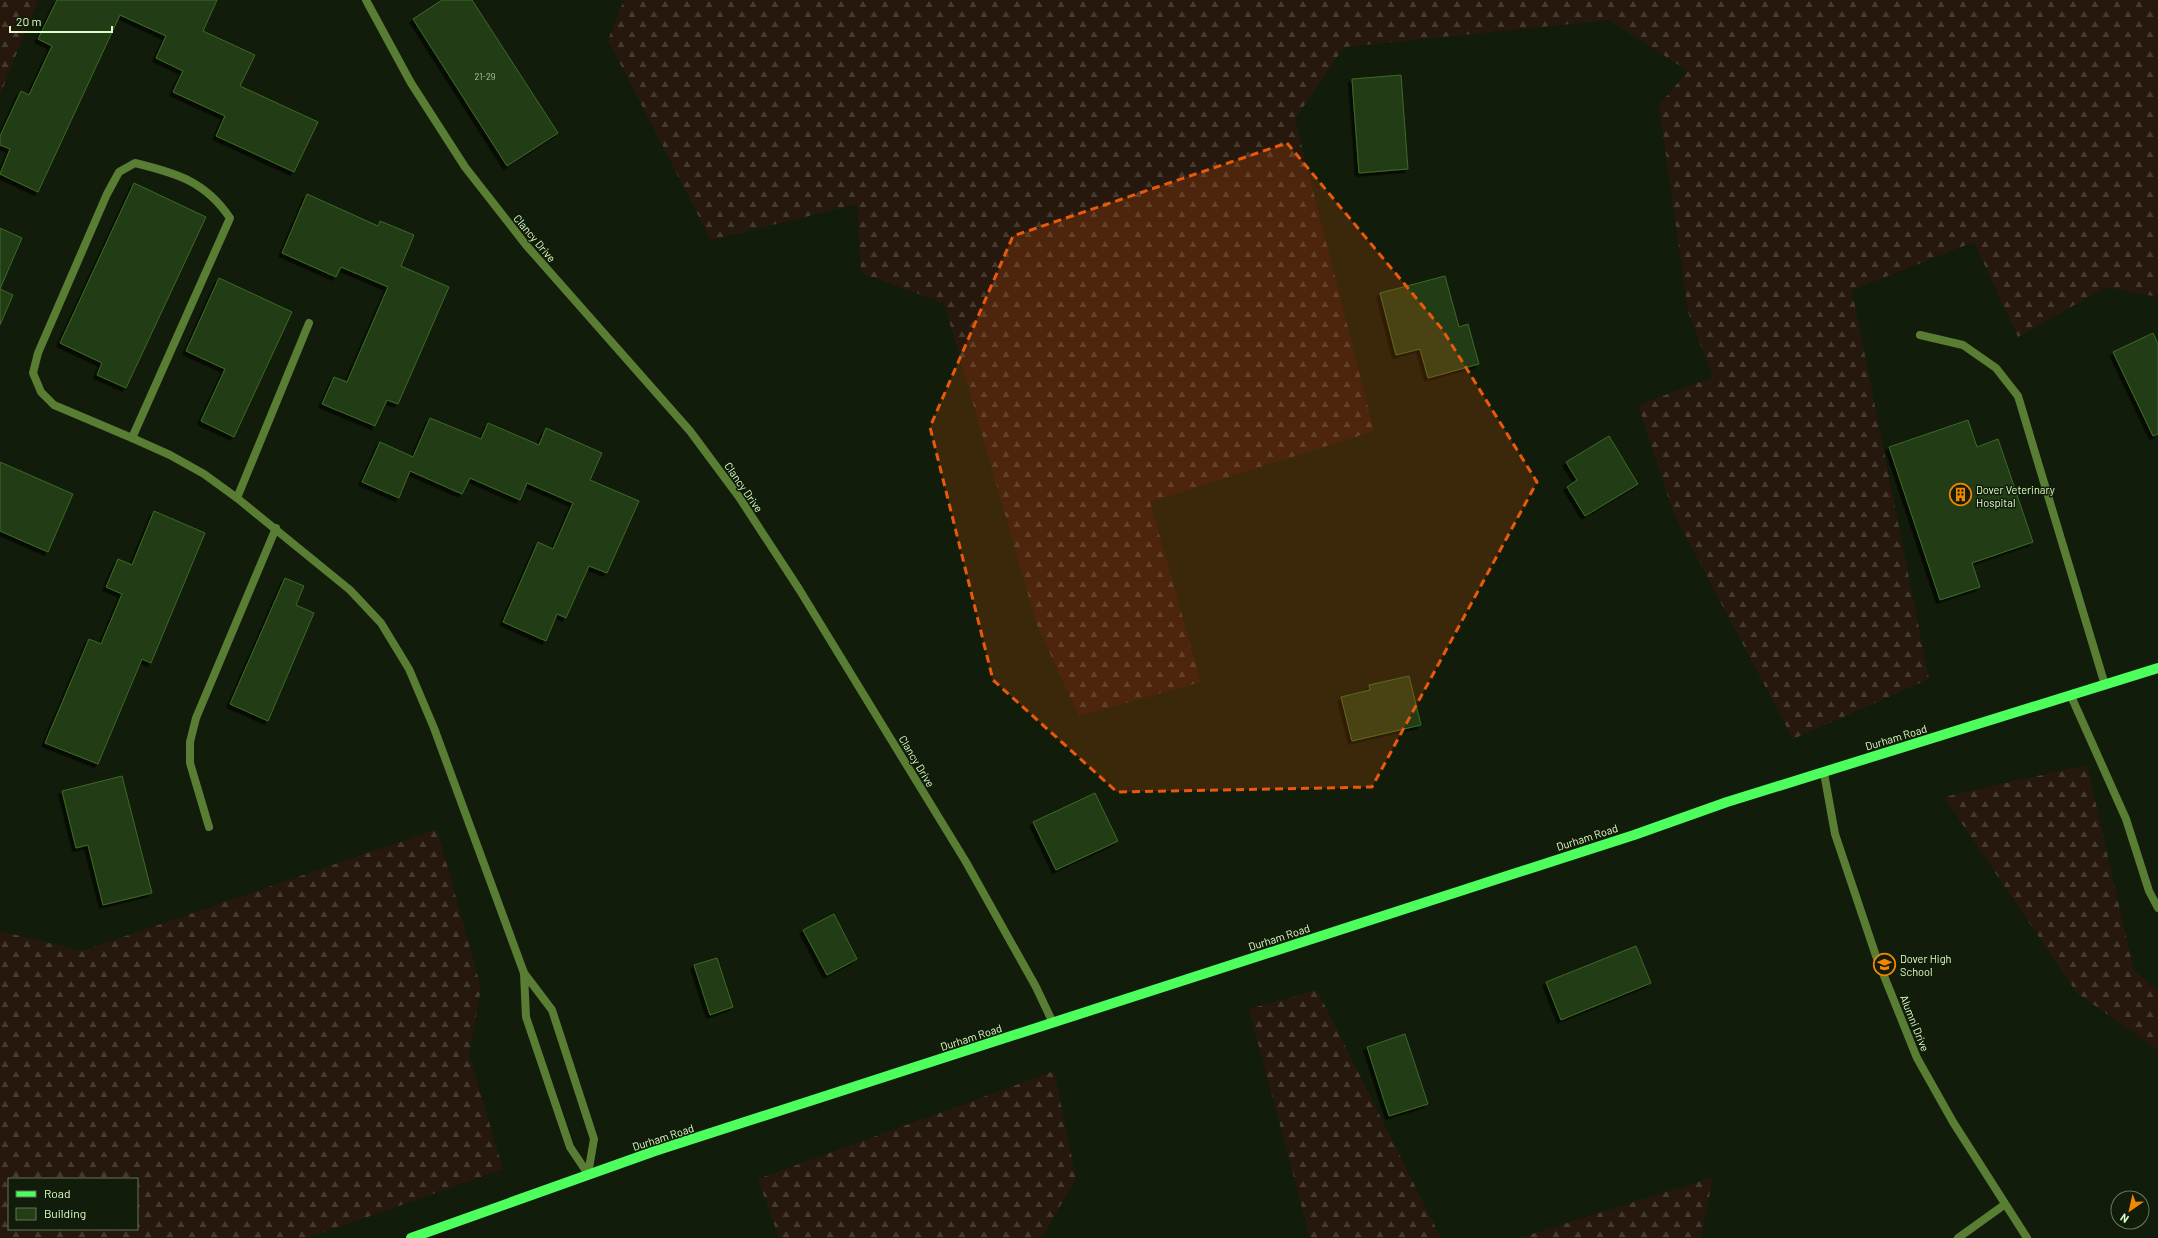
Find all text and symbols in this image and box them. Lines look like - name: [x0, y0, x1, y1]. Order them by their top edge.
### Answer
- scale bar: [10, 8, 112, 34]
- text: 20 m: [16, 14, 42, 28]
- house number: 21-29: [475, 71, 496, 82]
- street label: Clancy Drive: [511, 212, 559, 265]
- street label: Clancy Drive: [722, 459, 766, 515]
- building icon: Dover Veterinary Hospital: [1948, 482, 1974, 508]
- place label: Dover Veterinary Hospital: [1976, 483, 2055, 509]
- street label: Durham Road: [1864, 721, 1928, 753]
- street label: Clancy Drive: [896, 733, 938, 789]
- street label: Durham Road: [1555, 821, 1619, 853]
- street label: Durham Road: [1247, 921, 1311, 953]
- school or university icon: Dover High School: [1871, 951, 1897, 977]
- place label: Dover High School: [1900, 952, 1952, 978]
- street label: Alumni Drive: [1898, 993, 1932, 1053]
- street label: Durham Road: [939, 1021, 1003, 1053]
- street label: Durham Road: [631, 1121, 695, 1153]
- legend: [8, 1178, 138, 1230]
- text: Road: [44, 1186, 71, 1200]
- north arrow: [2110, 1190, 2150, 1230]
- text: Building: [44, 1206, 86, 1220]
- text: N: [2117, 1211, 2131, 1226]

